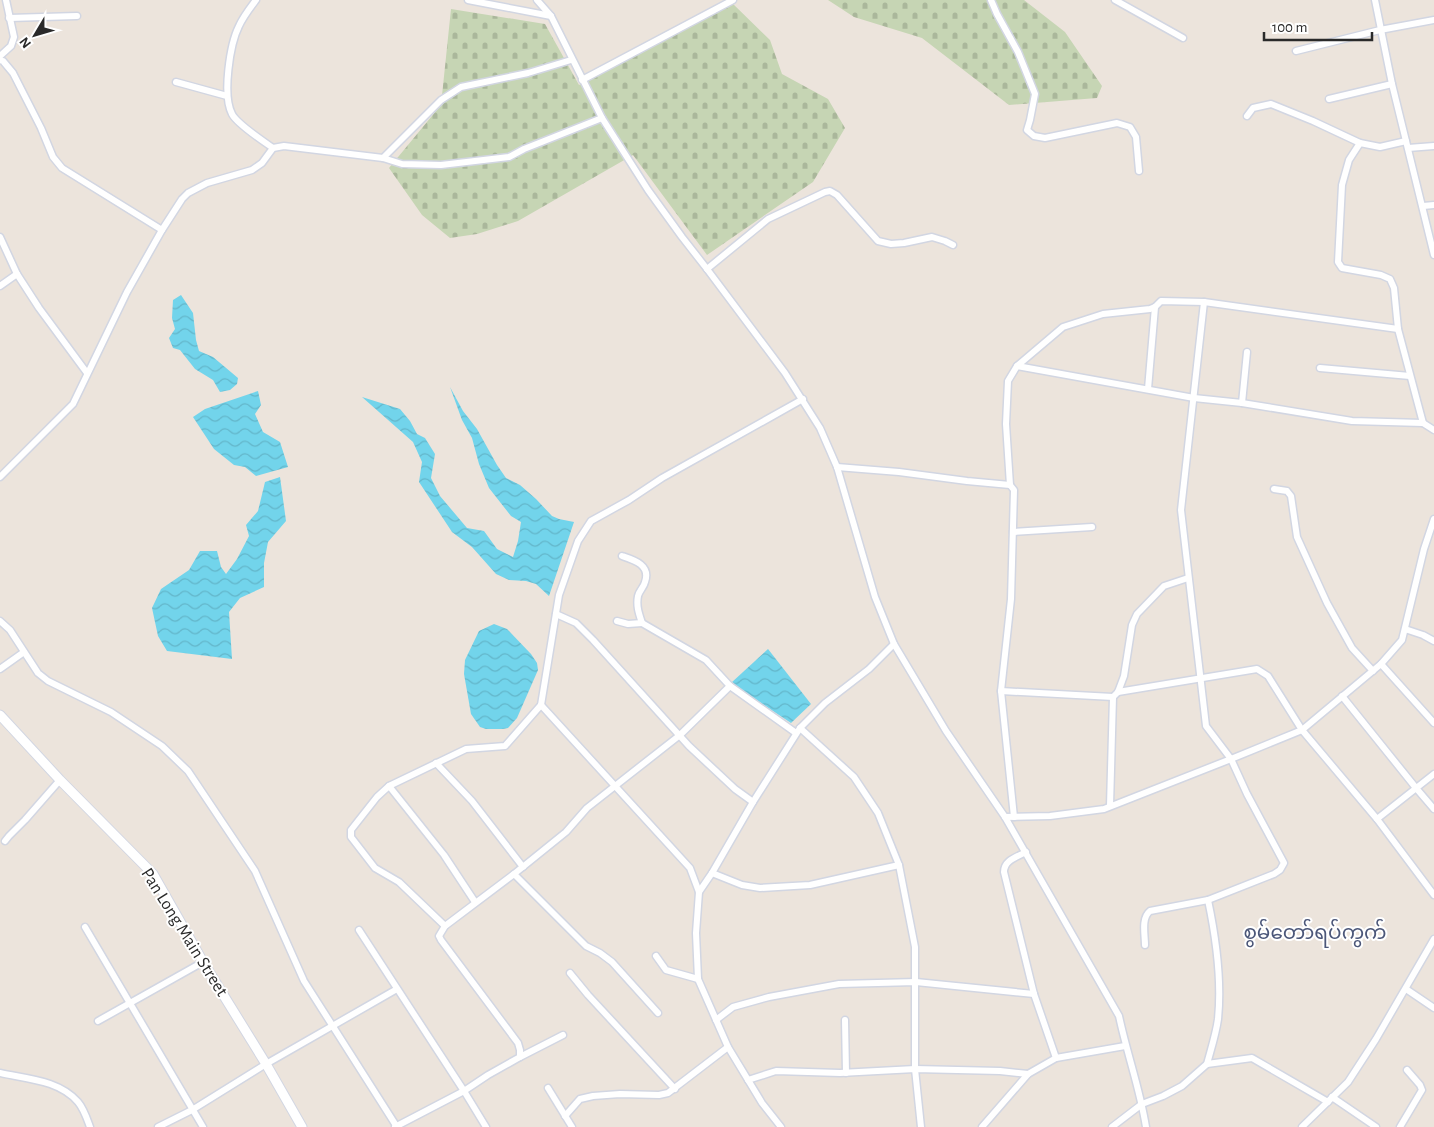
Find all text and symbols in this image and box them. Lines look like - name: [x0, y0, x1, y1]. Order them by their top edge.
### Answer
- north arrow: [10, 10, 60, 60]
- scale bar: [1264, 10, 1372, 42]
- text: 100 m: [1272, 20, 1307, 35]
- text: N: [17, 34, 34, 51]
- street label: Pan Long Main Street: [137, 865, 231, 1000]
- district label: စွမ်တော်ရပ်ကွက်: [1243, 918, 1387, 948]

